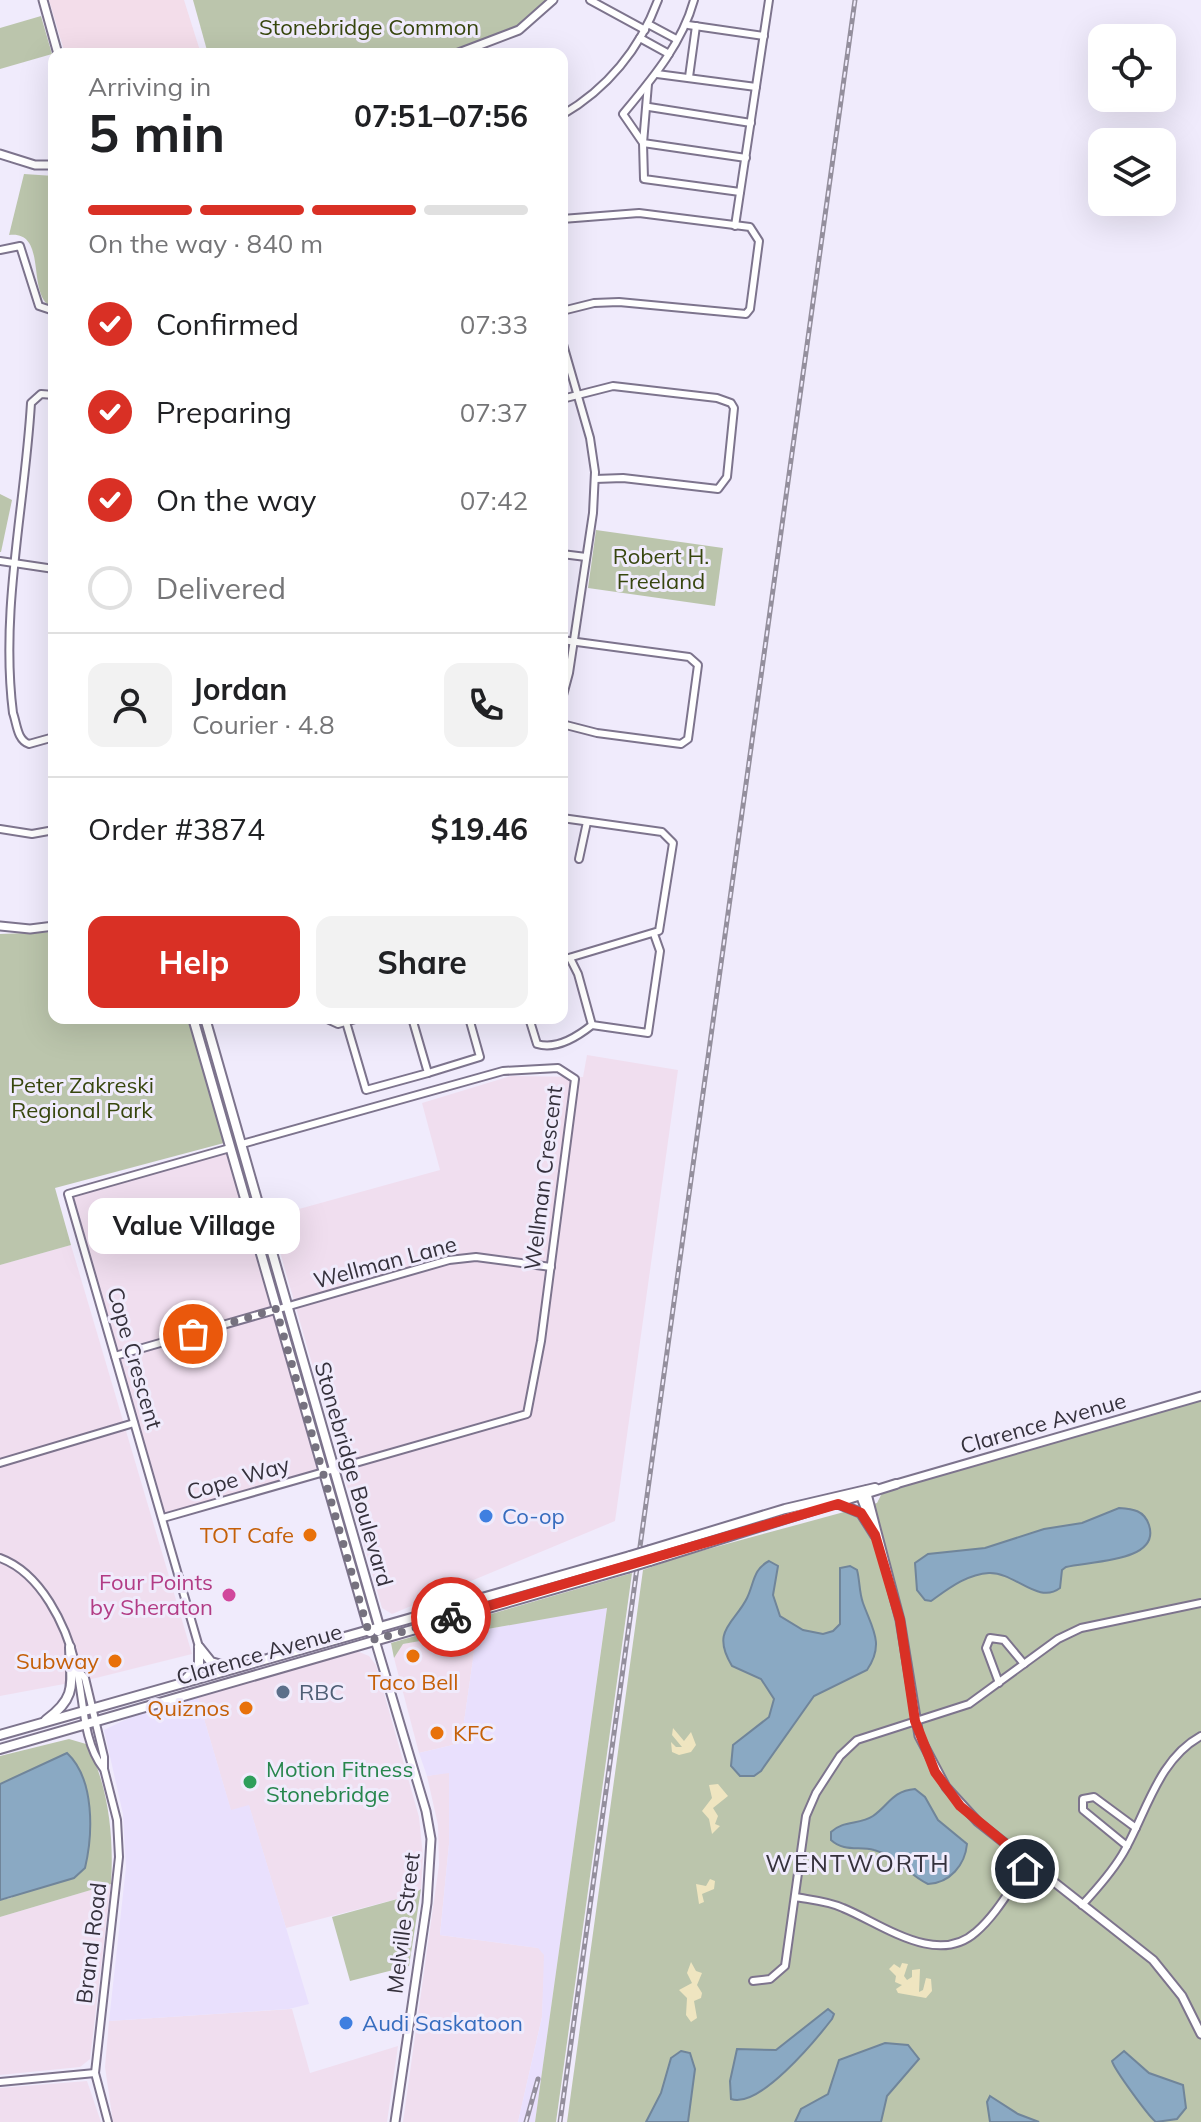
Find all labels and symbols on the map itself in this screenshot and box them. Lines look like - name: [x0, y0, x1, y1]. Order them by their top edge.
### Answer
- park label: Stonebridge Common: [259, 13, 479, 41]
- park label: Robert H. Freeland: [613, 542, 709, 595]
- park label: Peter Zakreski Regional Park: [10, 1071, 154, 1124]
- street label: Wellman Crescent: [518, 1084, 568, 1272]
- callout: Value Village: [87, 1198, 299, 1254]
- street label: Wellman Lane: [310, 1229, 460, 1295]
- street label: Cope Crescent: [101, 1284, 169, 1433]
- pin: [159, 1300, 227, 1368]
- street label: Stonebridge Boulevard: [309, 1359, 399, 1589]
- street label: Clarence Avenue: [957, 1386, 1129, 1460]
- street label: Cope Way: [183, 1450, 293, 1506]
- place label: Co-op: [502, 1502, 565, 1530]
- marker: Co-op: [477, 1507, 495, 1525]
- place label: TOT Cafe: [200, 1521, 294, 1549]
- marker: TOT Cafe: [301, 1526, 319, 1544]
- place label: Four Points by Sheraton: [90, 1568, 213, 1621]
- courier: [411, 1577, 491, 1657]
- marker: Four Points by Sheraton: [220, 1586, 238, 1604]
- street label: Clarence Avenue: [173, 1617, 345, 1691]
- place label: Subway: [16, 1647, 99, 1675]
- marker: Taco Bell: [404, 1647, 422, 1665]
- marker: Subway: [106, 1652, 124, 1670]
- place label: Taco Bell: [367, 1668, 459, 1696]
- place label: RBC: [299, 1678, 344, 1706]
- marker: RBC: [274, 1683, 292, 1701]
- place label: Quiznos: [147, 1694, 230, 1722]
- marker: Quiznos: [237, 1699, 255, 1717]
- place label: KFC: [453, 1719, 494, 1747]
- marker: KFC: [428, 1724, 446, 1742]
- place label: Motion Fitness Stonebridge: [266, 1755, 413, 1808]
- marker: Motion Fitness Stonebridge: [241, 1773, 259, 1791]
- pin: [991, 1835, 1059, 1903]
- district label: WENTWORTH: [765, 1848, 951, 1878]
- street label: Melville Street: [380, 1851, 426, 1995]
- street label: Brand Road: [70, 1881, 112, 2005]
- place label: Audi Saskatoon: [362, 2009, 523, 2037]
- marker: Audi Saskatoon: [337, 2014, 355, 2032]

